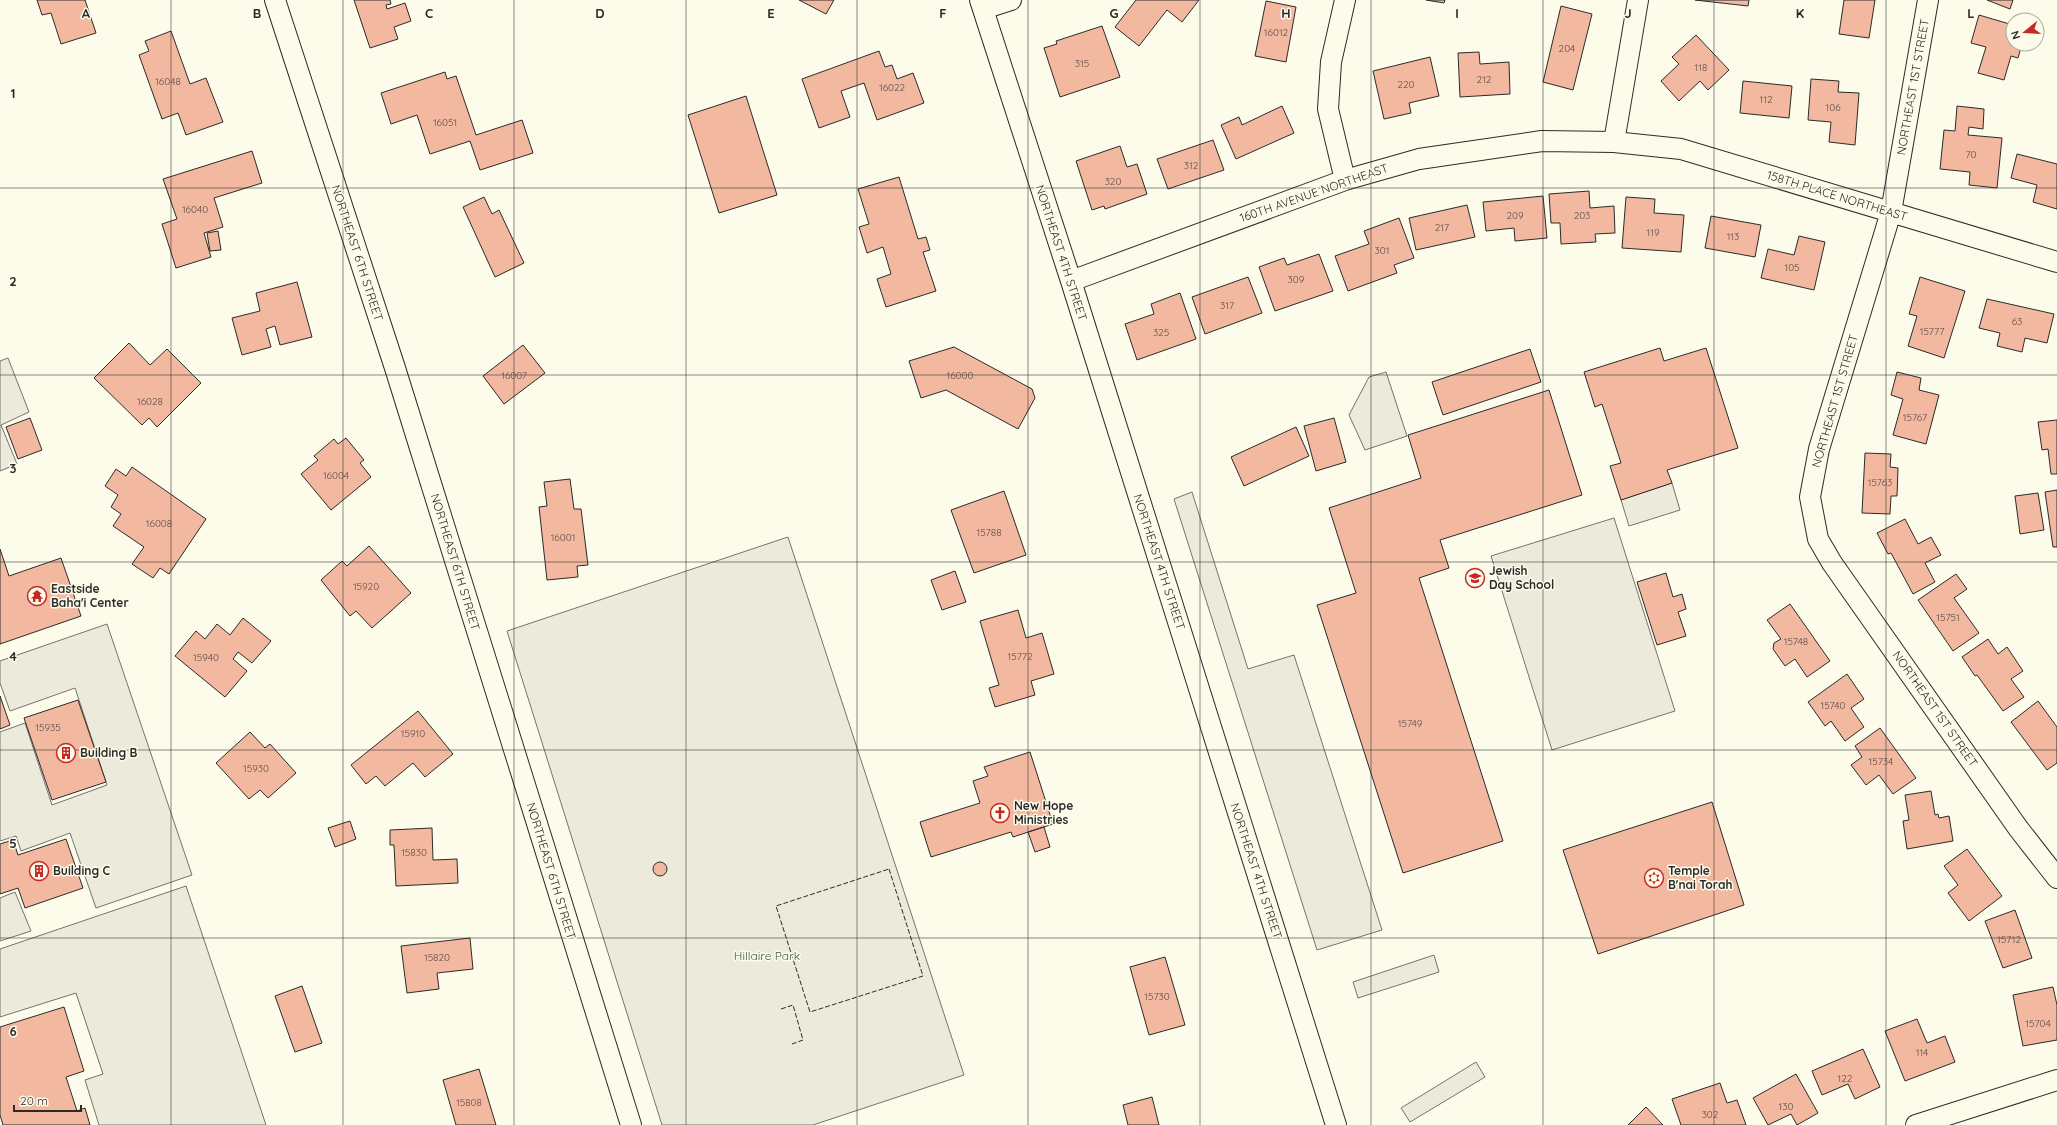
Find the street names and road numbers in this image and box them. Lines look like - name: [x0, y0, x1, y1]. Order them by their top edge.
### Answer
- street label: NORTHEAST 1ST STREET: [1893, 18, 1932, 156]
- street label: 160TH AVENUE NORTHEAST: [1238, 160, 1390, 225]
- street label: 158TH PLACE NORTHEAST: [1765, 167, 1909, 224]
- street label: NORTHEAST 6TH STREET: [328, 183, 387, 323]
- street label: NORTHEAST 4TH STREET: [1032, 183, 1091, 323]
- street label: NORTHEAST 1ST STREET: [1808, 332, 1861, 469]
- street label: NORTHEAST 6TH STREET: [428, 492, 483, 632]
- street label: NORTHEAST 4TH STREET: [1130, 492, 1189, 632]
- street label: NORTHEAST 1ST STREET: [1890, 648, 1981, 770]
- street label: NORTHEAST 6TH STREET: [524, 801, 579, 941]
- street label: NORTHEAST 4TH STREET: [1227, 801, 1286, 941]

